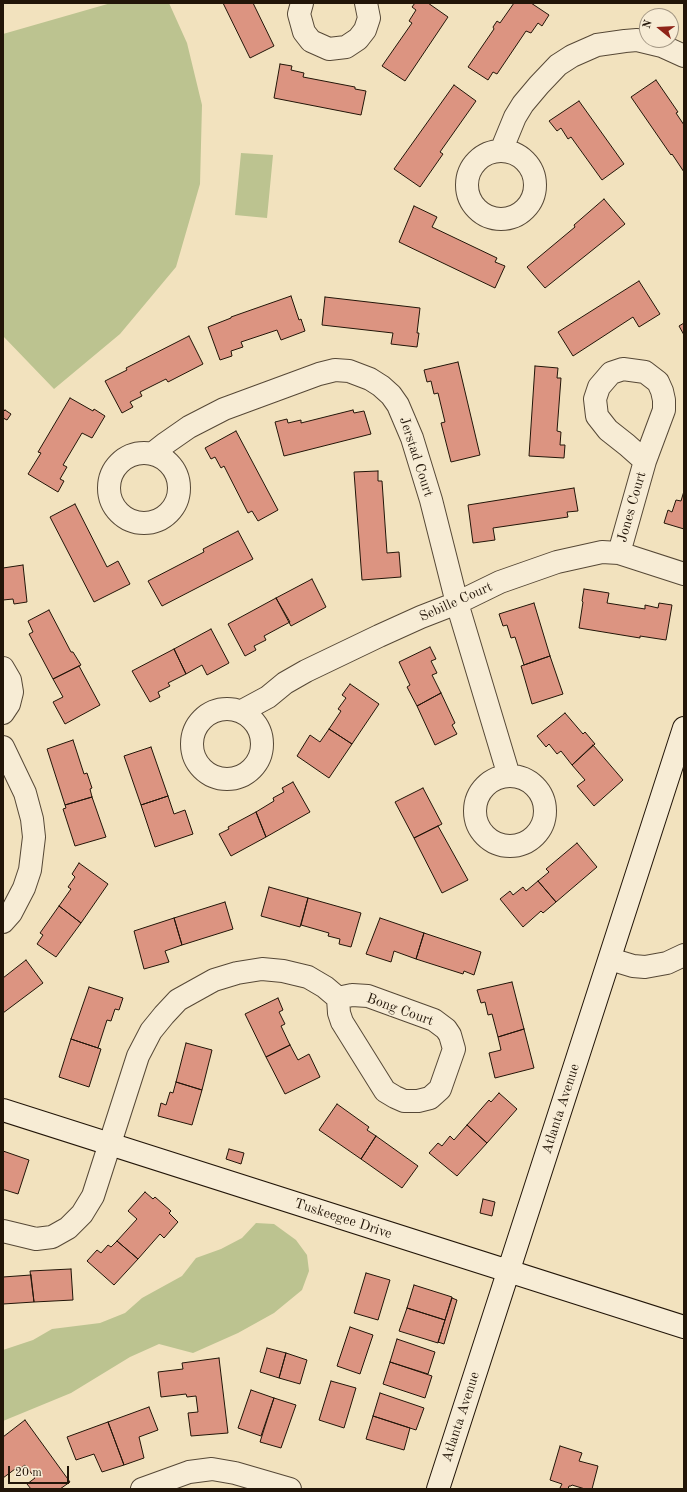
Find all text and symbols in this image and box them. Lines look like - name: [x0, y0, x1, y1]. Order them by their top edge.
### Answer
- north arrow: [639, 8, 679, 48]
- text: N: [642, 19, 655, 30]
- street label: Jerstad Court: [395, 415, 437, 499]
- street label: Jones Court: [614, 470, 650, 544]
- street label: Sebille Court: [417, 578, 495, 626]
- street label: Bong Court: [364, 990, 436, 1030]
- street label: Atlanta Avenue: [538, 1062, 584, 1156]
- street label: Tuskeegee Drive: [292, 1195, 394, 1243]
- street label: Atlanta Avenue: [438, 1370, 484, 1464]
- scale bar: [10, 1458, 71, 1484]
- text: 20 m: [15, 1467, 42, 1479]

